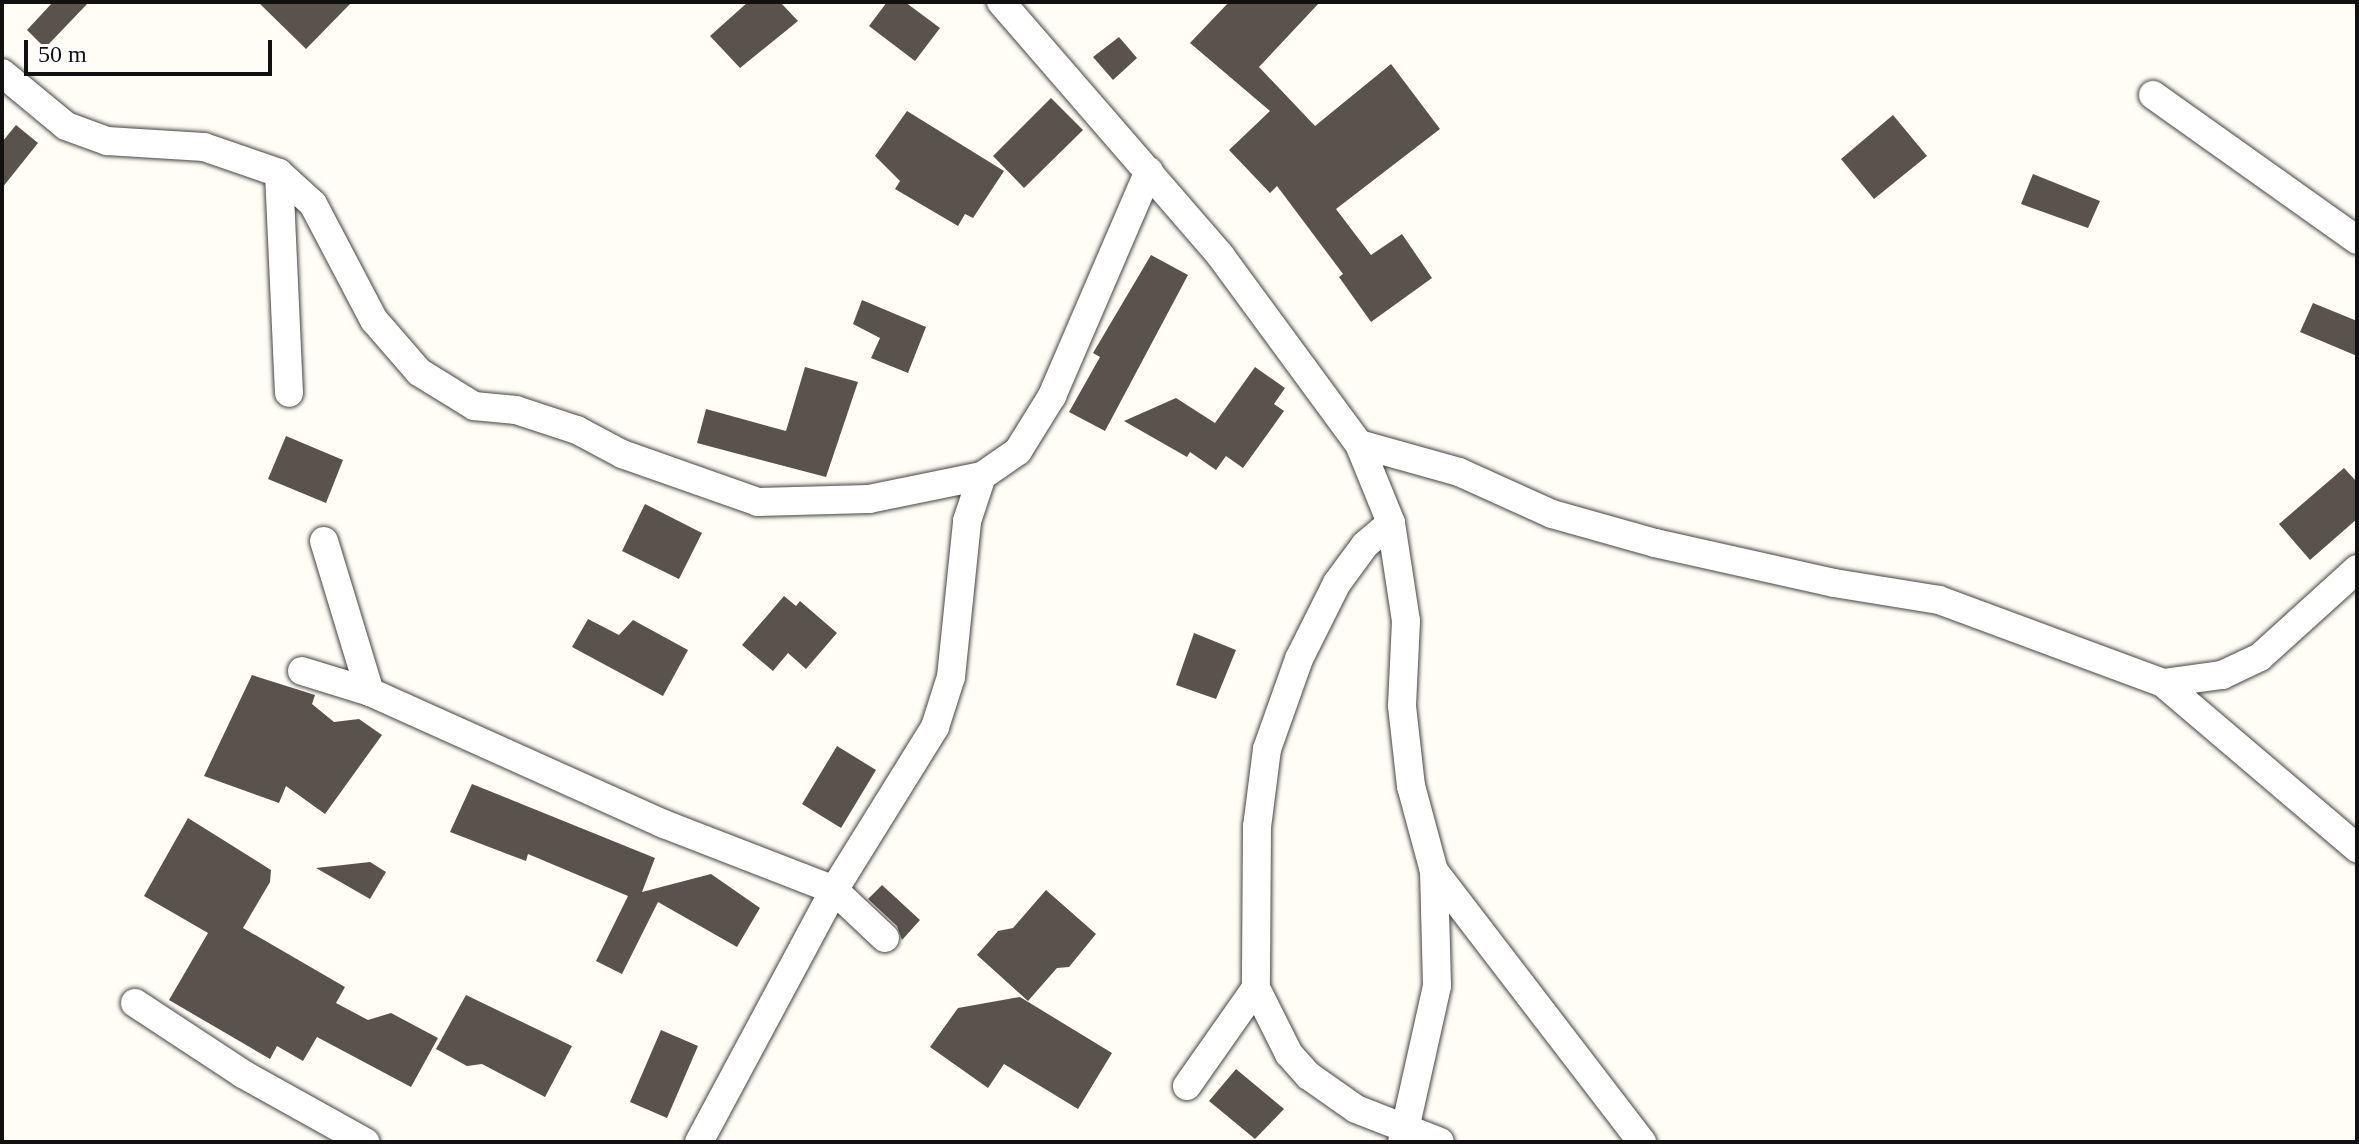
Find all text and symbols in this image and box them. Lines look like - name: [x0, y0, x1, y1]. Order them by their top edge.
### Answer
- scale bar: [28, 24, 276, 74]
- text: 50 m: [38, 41, 87, 67]

